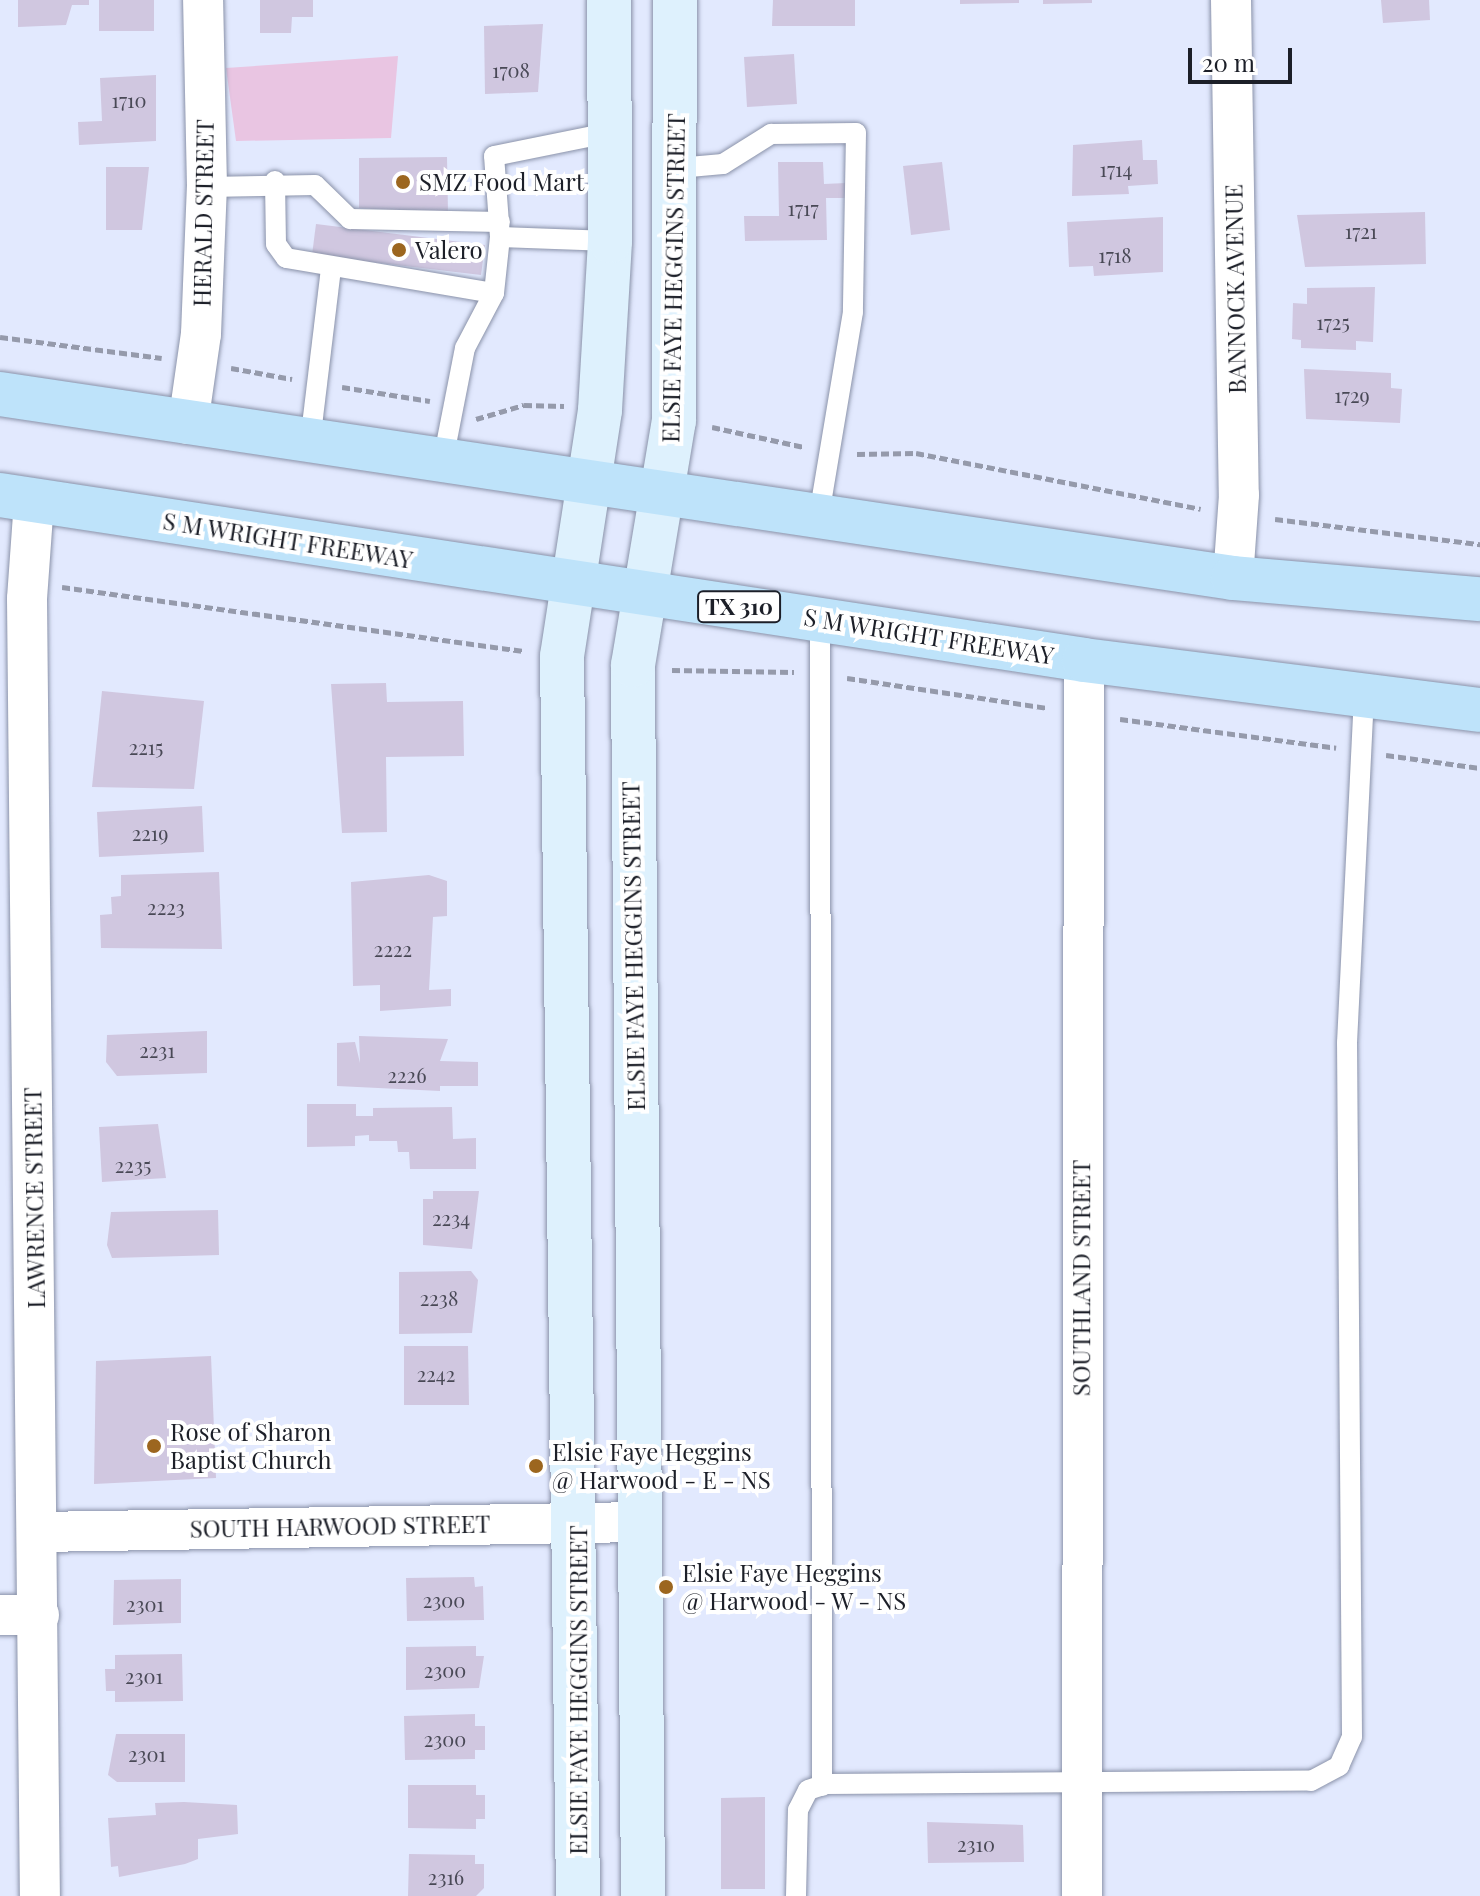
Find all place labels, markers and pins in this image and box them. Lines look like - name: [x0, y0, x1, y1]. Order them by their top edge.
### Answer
- place label: SMZ Food Mart: [419, 168, 584, 196]
- marker: SMZ Food Mart: [394, 173, 412, 191]
- place label: Valero: [415, 236, 483, 264]
- marker: Valero: [390, 241, 408, 259]
- place label: Rose of Sharon Baptist Church: [170, 1418, 332, 1474]
- marker: Rose of Sharon Baptist Church: [145, 1437, 163, 1455]
- place label: Elsie Faye Heggins @ Harwood - E - NS: [552, 1438, 771, 1494]
- marker: Elsie Faye Heggins @ Harwood - E - NS: [527, 1457, 545, 1475]
- place label: Elsie Faye Heggins @ Harwood - W - NS: [682, 1559, 908, 1615]
- marker: Elsie Faye Heggins @ Harwood - W - NS: [657, 1578, 675, 1596]

